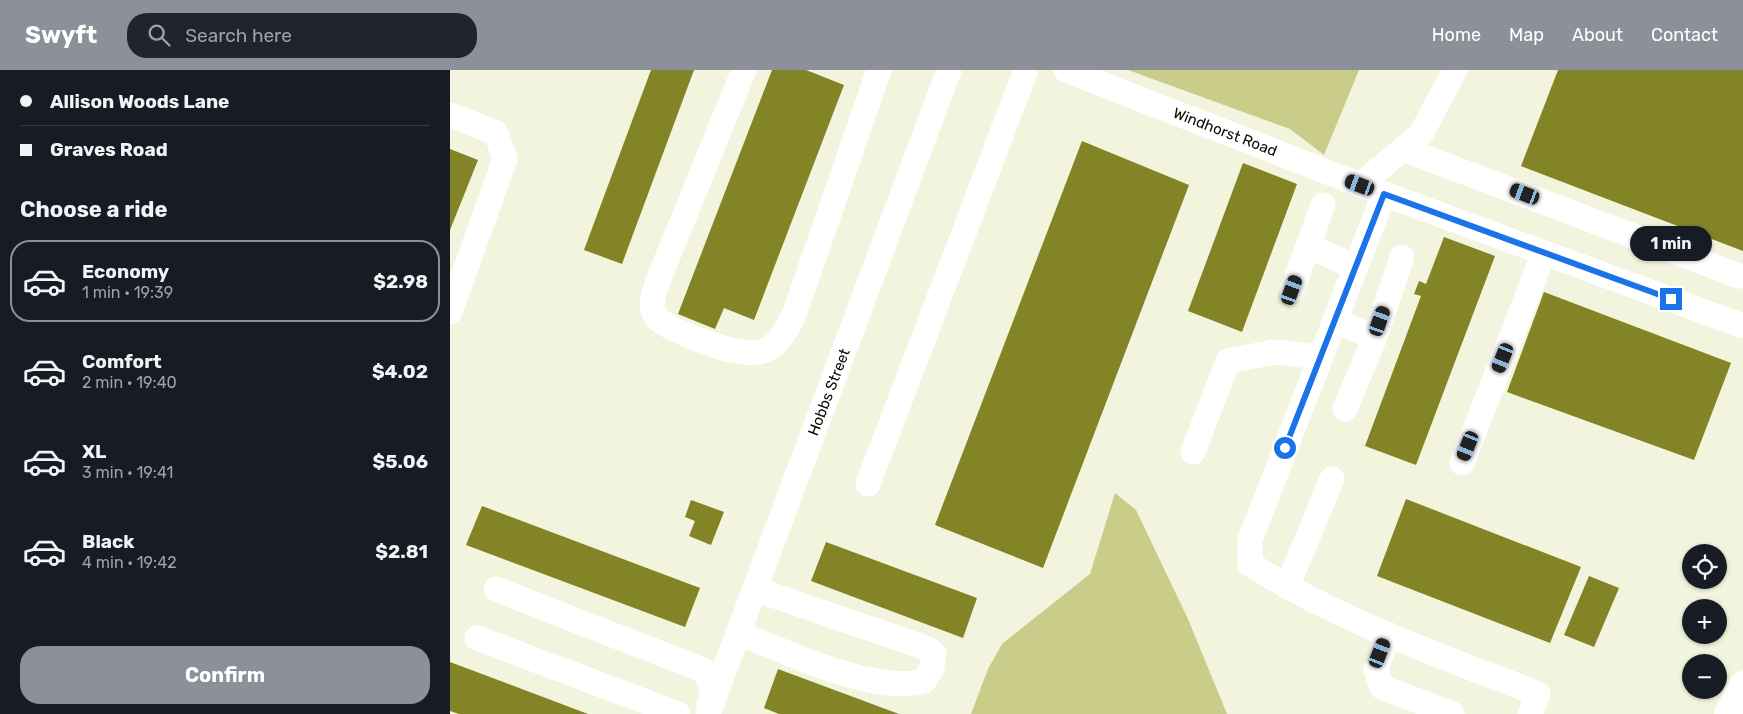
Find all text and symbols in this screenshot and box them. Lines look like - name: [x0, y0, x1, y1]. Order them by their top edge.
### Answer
- search box: [127, 13, 477, 58]
- text: Swyft: [25, 21, 97, 49]
- icon: search: [145, 21, 173, 49]
- text: Search here: [185, 24, 292, 47]
- text: Home: [1432, 24, 1481, 46]
- text: Map: [1509, 24, 1544, 46]
- text: About: [1572, 24, 1623, 46]
- text: Contact: [1651, 24, 1718, 46]
- text: Allison Woods Lane: [50, 90, 229, 113]
- street label: Windhorst Road: [1171, 104, 1279, 160]
- text: Graves Road: [50, 138, 168, 161]
- car: [1343, 173, 1376, 197]
- car: [1508, 182, 1541, 206]
- text: Choose a ride: [20, 196, 167, 223]
- callout: 1 min: [1630, 226, 1712, 262]
- text: 1 min: [1651, 234, 1691, 253]
- icon: car: [22, 259, 67, 304]
- text: Economy: [82, 260, 169, 283]
- text: $2.98: [373, 270, 428, 293]
- car: [1279, 273, 1304, 307]
- text: 1 min · 19:39: [82, 283, 173, 302]
- route end: [1660, 288, 1682, 310]
- car: [1368, 304, 1391, 338]
- car: [1490, 341, 1515, 375]
- street label: Hobbs Street: [804, 346, 854, 438]
- icon: car: [22, 349, 67, 394]
- text: Comfort: [82, 350, 162, 373]
- text: $4.02: [372, 360, 428, 383]
- text: 2 min · 19:40: [82, 373, 177, 392]
- car: [1455, 429, 1480, 463]
- route start: [1274, 437, 1296, 459]
- icon: car: [22, 439, 67, 484]
- text: XL: [82, 440, 106, 463]
- text: $5.06: [373, 450, 428, 473]
- text: 3 min · 19:41: [82, 463, 173, 482]
- icon: car: [22, 529, 67, 574]
- text: Black: [82, 530, 134, 553]
- text: $2.81: [375, 540, 428, 563]
- map controls: [1682, 544, 1727, 699]
- button: locate: [1682, 544, 1727, 589]
- text: 4 min · 19:42: [82, 553, 177, 572]
- button: +: [1682, 599, 1727, 644]
- car: [1367, 636, 1392, 670]
- button: Confirm: [20, 646, 430, 704]
- button: −: [1682, 654, 1727, 699]

